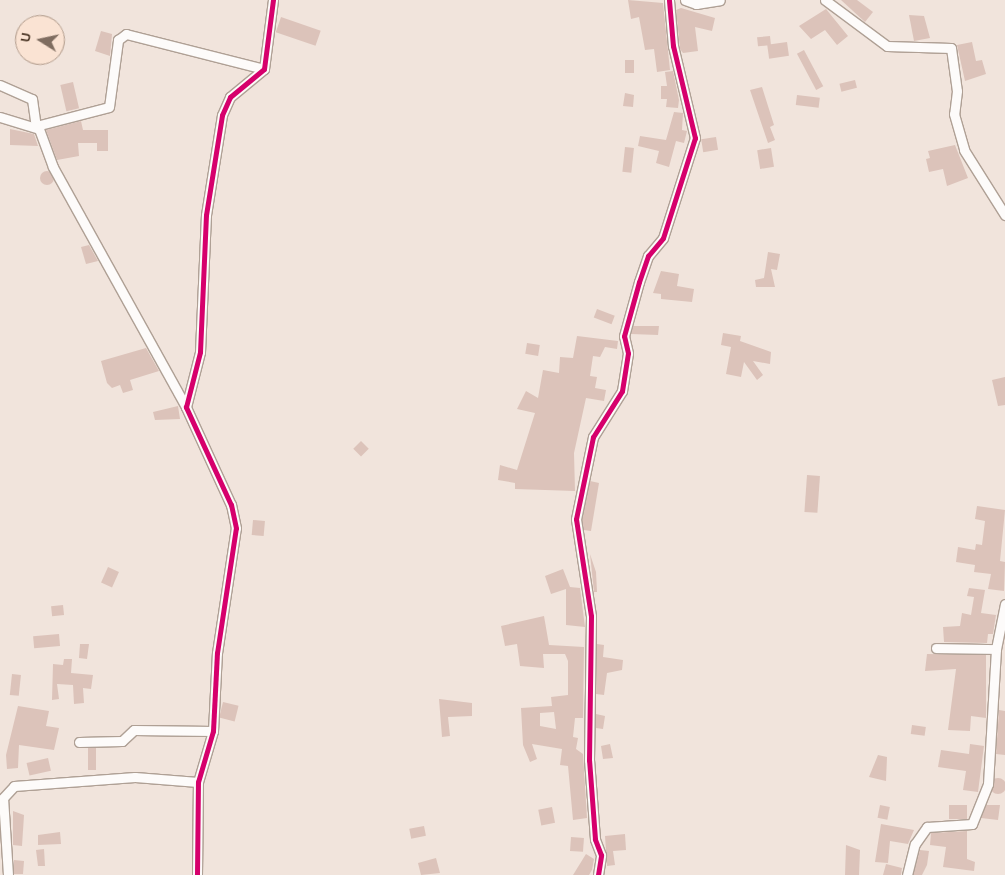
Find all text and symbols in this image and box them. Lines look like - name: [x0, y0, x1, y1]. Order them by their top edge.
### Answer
- north arrow: [15, 15, 65, 65]
- text: U: [17, 31, 35, 44]

